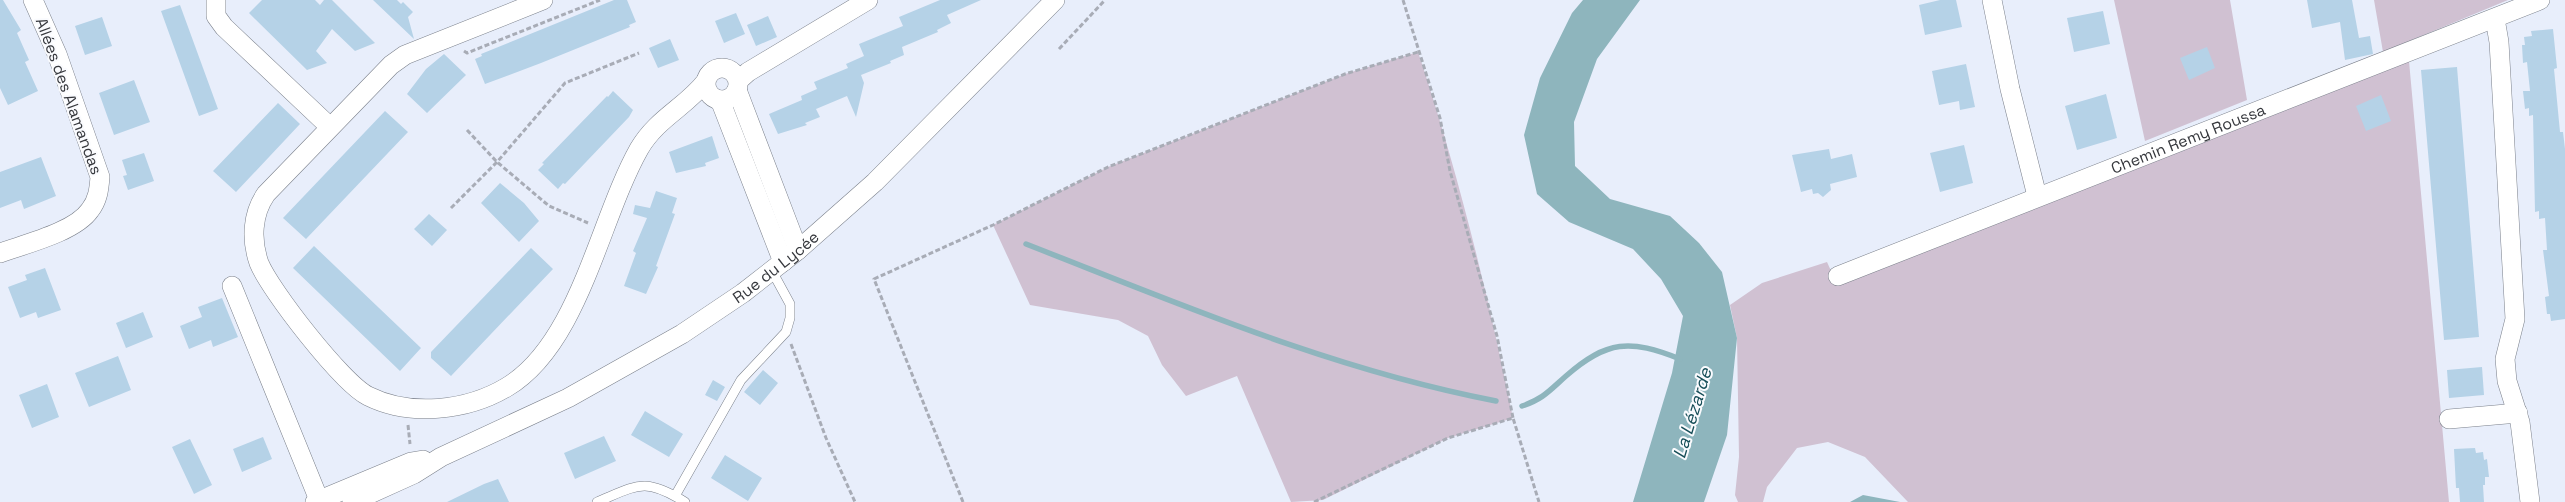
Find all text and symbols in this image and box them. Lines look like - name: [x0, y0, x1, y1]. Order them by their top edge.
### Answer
- street label: Allées des Alamandas: [31, 15, 107, 177]
- street label: Chemin Remy Roussa: [2108, 99, 2268, 178]
- street label: Rue du Lycée: [728, 226, 823, 308]
- water label: La Lézarde: [1667, 364, 1717, 461]

